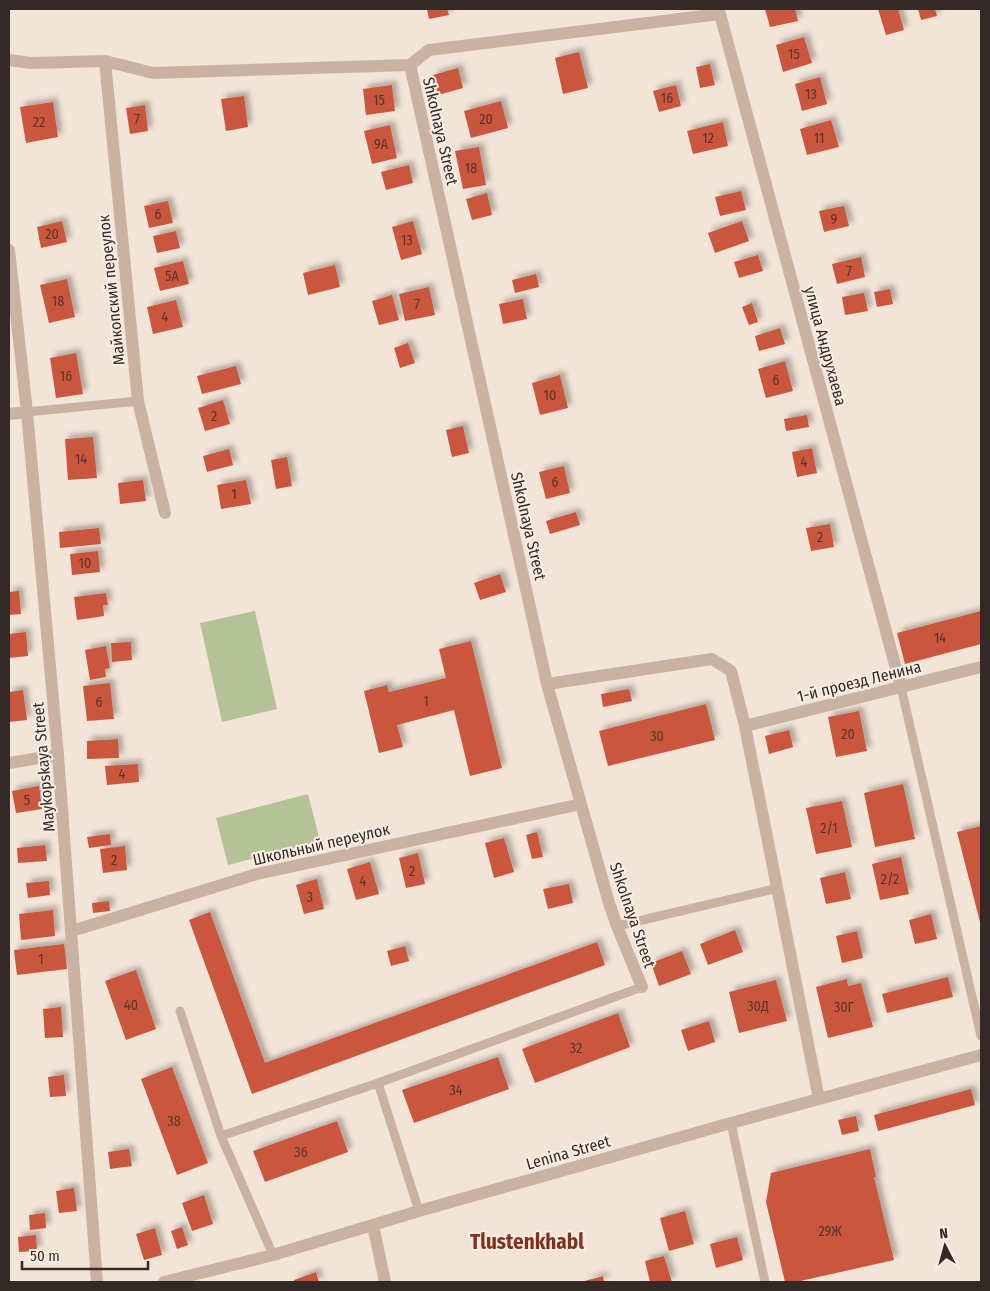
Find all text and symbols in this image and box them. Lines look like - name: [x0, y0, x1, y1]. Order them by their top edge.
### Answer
- house number: 15: [788, 46, 800, 63]
- street label: Shkolnaya Street: [419, 75, 462, 188]
- house number: 13: [805, 86, 817, 103]
- house number: 16: [661, 90, 673, 107]
- house number: 15: [373, 92, 385, 109]
- house number: 7: [134, 111, 140, 128]
- house number: 20: [479, 111, 493, 128]
- house number: 22: [33, 114, 45, 131]
- house number: 12: [702, 130, 714, 147]
- house number: 11: [814, 130, 824, 147]
- house number: 9А: [374, 136, 389, 153]
- house number: 18: [465, 160, 477, 177]
- house number: 6: [155, 206, 162, 223]
- house number: 9: [831, 211, 838, 228]
- street label: Майкопский переулок: [94, 213, 129, 366]
- house number: 20: [45, 226, 59, 243]
- house number: 13: [401, 232, 413, 249]
- house number: 7: [846, 263, 852, 280]
- house number: 5А: [165, 268, 180, 285]
- street label: улица Андрухаева: [800, 284, 851, 408]
- house number: 18: [52, 293, 64, 310]
- house number: 7: [414, 296, 420, 313]
- house number: 4: [162, 309, 169, 326]
- house number: 16: [60, 368, 72, 385]
- house number: 6: [773, 372, 780, 389]
- house number: 10: [544, 387, 556, 404]
- house number: 2: [211, 408, 217, 425]
- house number: 14: [75, 451, 87, 468]
- house number: 4: [801, 454, 808, 471]
- street label: Shkolnaya Street: [507, 470, 550, 583]
- house number: 6: [552, 474, 559, 491]
- house number: 1: [231, 486, 237, 503]
- house number: 2: [817, 529, 823, 546]
- house number: 10: [79, 555, 91, 572]
- house number: 14: [934, 630, 946, 647]
- street label: 1-й проезд Ленина: [795, 657, 923, 706]
- house number: 1: [423, 693, 429, 710]
- house number: 6: [96, 694, 103, 711]
- street label: Maykopskaya Street: [28, 701, 59, 832]
- house number: 20: [841, 726, 855, 743]
- house number: 30: [650, 728, 664, 745]
- house number: 4: [119, 766, 126, 783]
- house number: 5: [24, 792, 30, 809]
- street label: Школьный переулок: [251, 819, 392, 869]
- house number: 2/1: [820, 820, 838, 837]
- house number: 2: [111, 852, 117, 869]
- street label: Shkolnaya Street: [606, 860, 660, 971]
- house number: 2: [409, 863, 415, 880]
- house number: 2/2: [881, 871, 899, 888]
- house number: 4: [360, 873, 367, 890]
- house number: 3: [307, 889, 313, 906]
- house number: 1: [38, 951, 44, 968]
- house number: 40: [124, 997, 138, 1014]
- house number: 30Д: [747, 998, 769, 1015]
- house number: 30Г: [834, 999, 855, 1016]
- house number: 32: [570, 1040, 582, 1057]
- house number: 34: [449, 1082, 463, 1099]
- house number: 38: [167, 1113, 181, 1130]
- street label: Lenina Street: [524, 1131, 613, 1174]
- house number: 36: [294, 1144, 308, 1161]
- north arrow: [920, 1221, 970, 1271]
- house number: 29Ж: [818, 1223, 842, 1240]
- text: N: [939, 1225, 949, 1242]
- district label: Tlustenkhabl: [470, 1229, 584, 1255]
- scale bar: [22, 1238, 149, 1270]
- text: 50 m: [30, 1247, 60, 1265]

